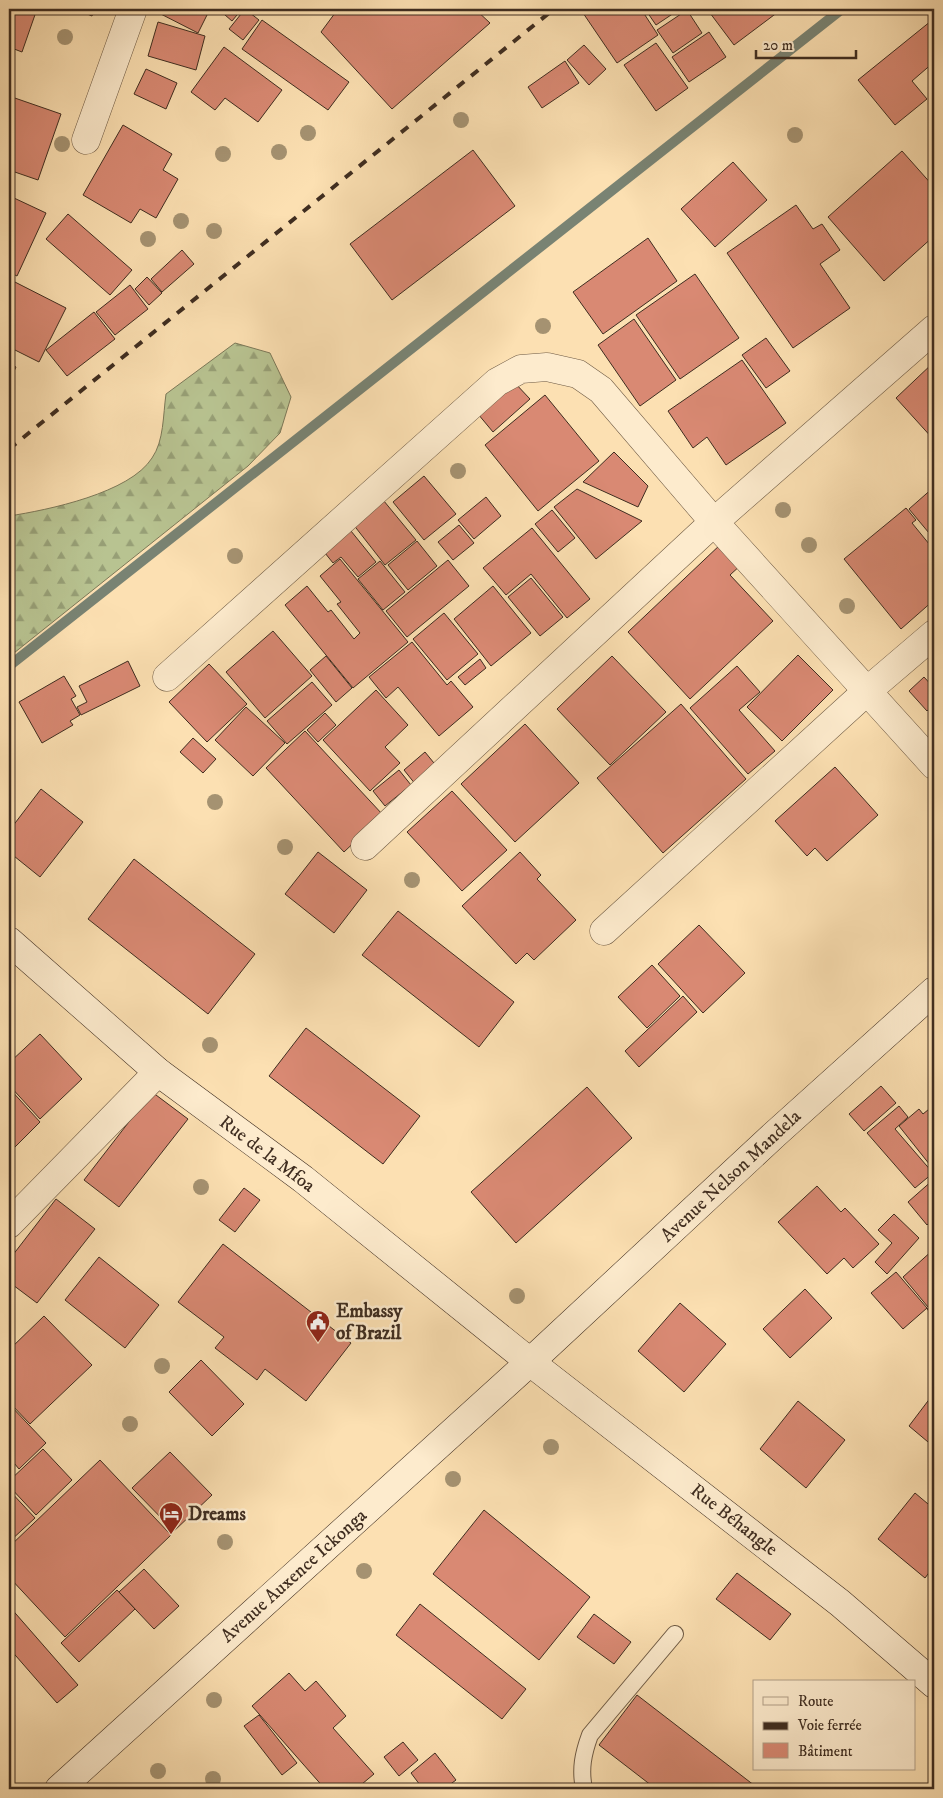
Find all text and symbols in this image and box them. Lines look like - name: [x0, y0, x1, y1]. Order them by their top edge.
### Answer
- scale bar: [756, 28, 856, 60]
- text: 20 m: [763, 36, 793, 55]
- street label: Avenue Nelson Mandela: [656, 1105, 806, 1247]
- street label: Rue de la Mfoa: [215, 1111, 319, 1197]
- place label: Embassy of Brazil: [336, 1300, 403, 1345]
- public building icon: Embassy of Brazil: [305, 1309, 331, 1343]
- street label: Rue Béhangle: [686, 1479, 782, 1561]
- hotel icon: Dreams: [158, 1501, 184, 1535]
- place label: Dreams: [188, 1503, 246, 1526]
- street label: Avenue Auxence Ickonga: [216, 1504, 372, 1648]
- legend: [753, 1680, 916, 1770]
- text: Route: [798, 1692, 833, 1711]
- text: Voie ferrée: [797, 1716, 862, 1735]
- text: Bâtiment: [798, 1742, 853, 1761]

